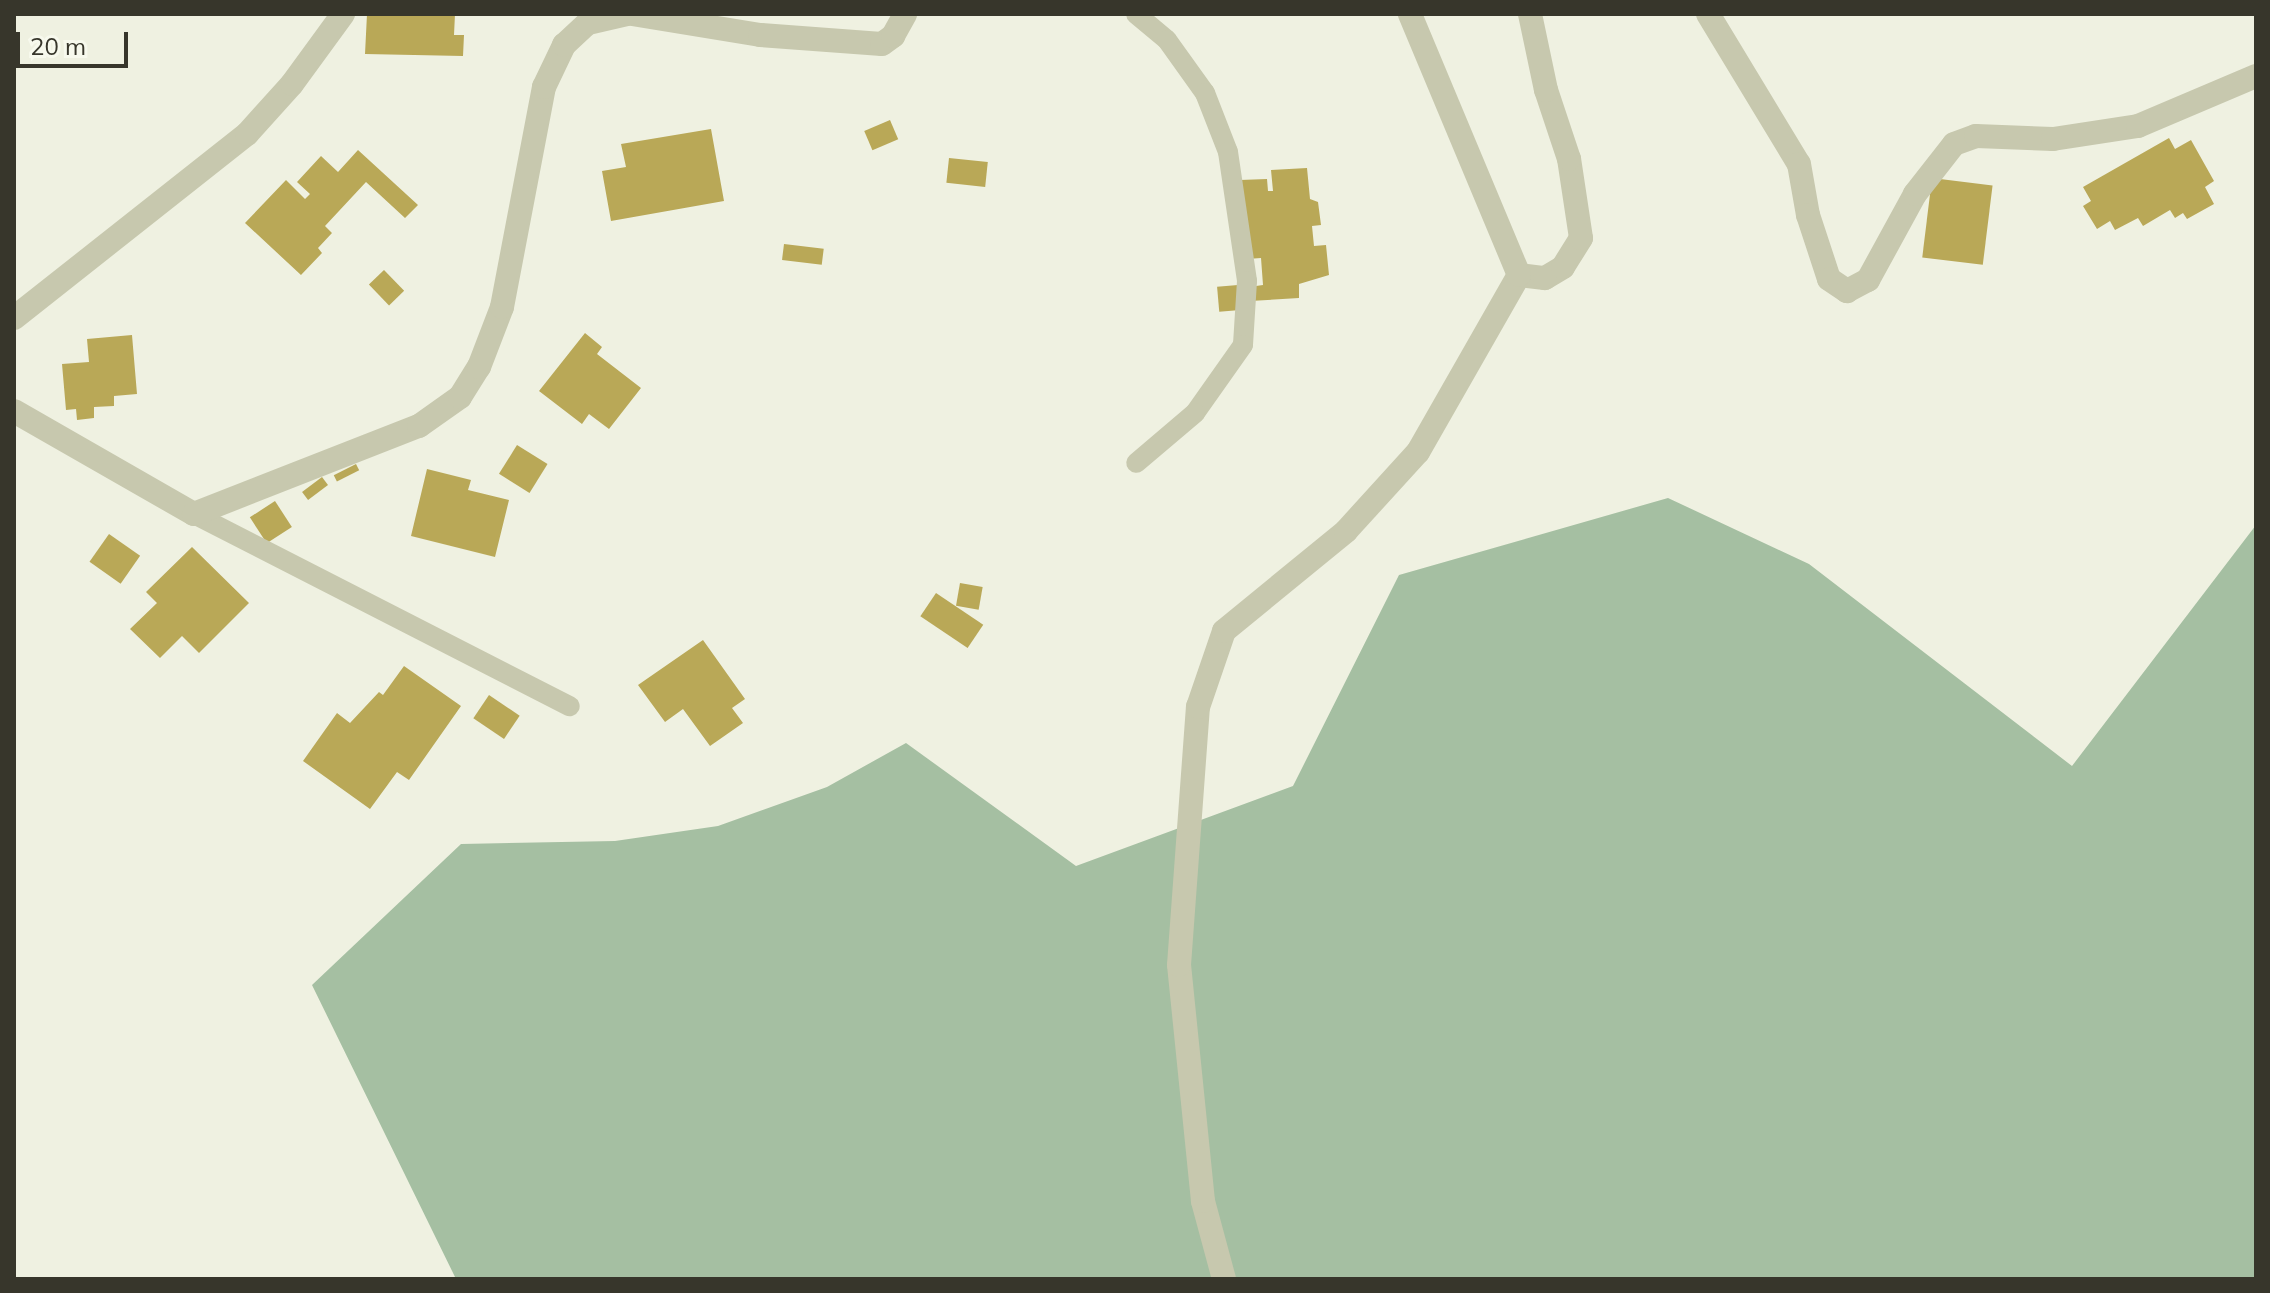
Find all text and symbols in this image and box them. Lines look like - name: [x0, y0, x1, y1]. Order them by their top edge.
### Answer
- scale bar: [20, 16, 132, 66]
- text: 20 m: [30, 31, 86, 61]

